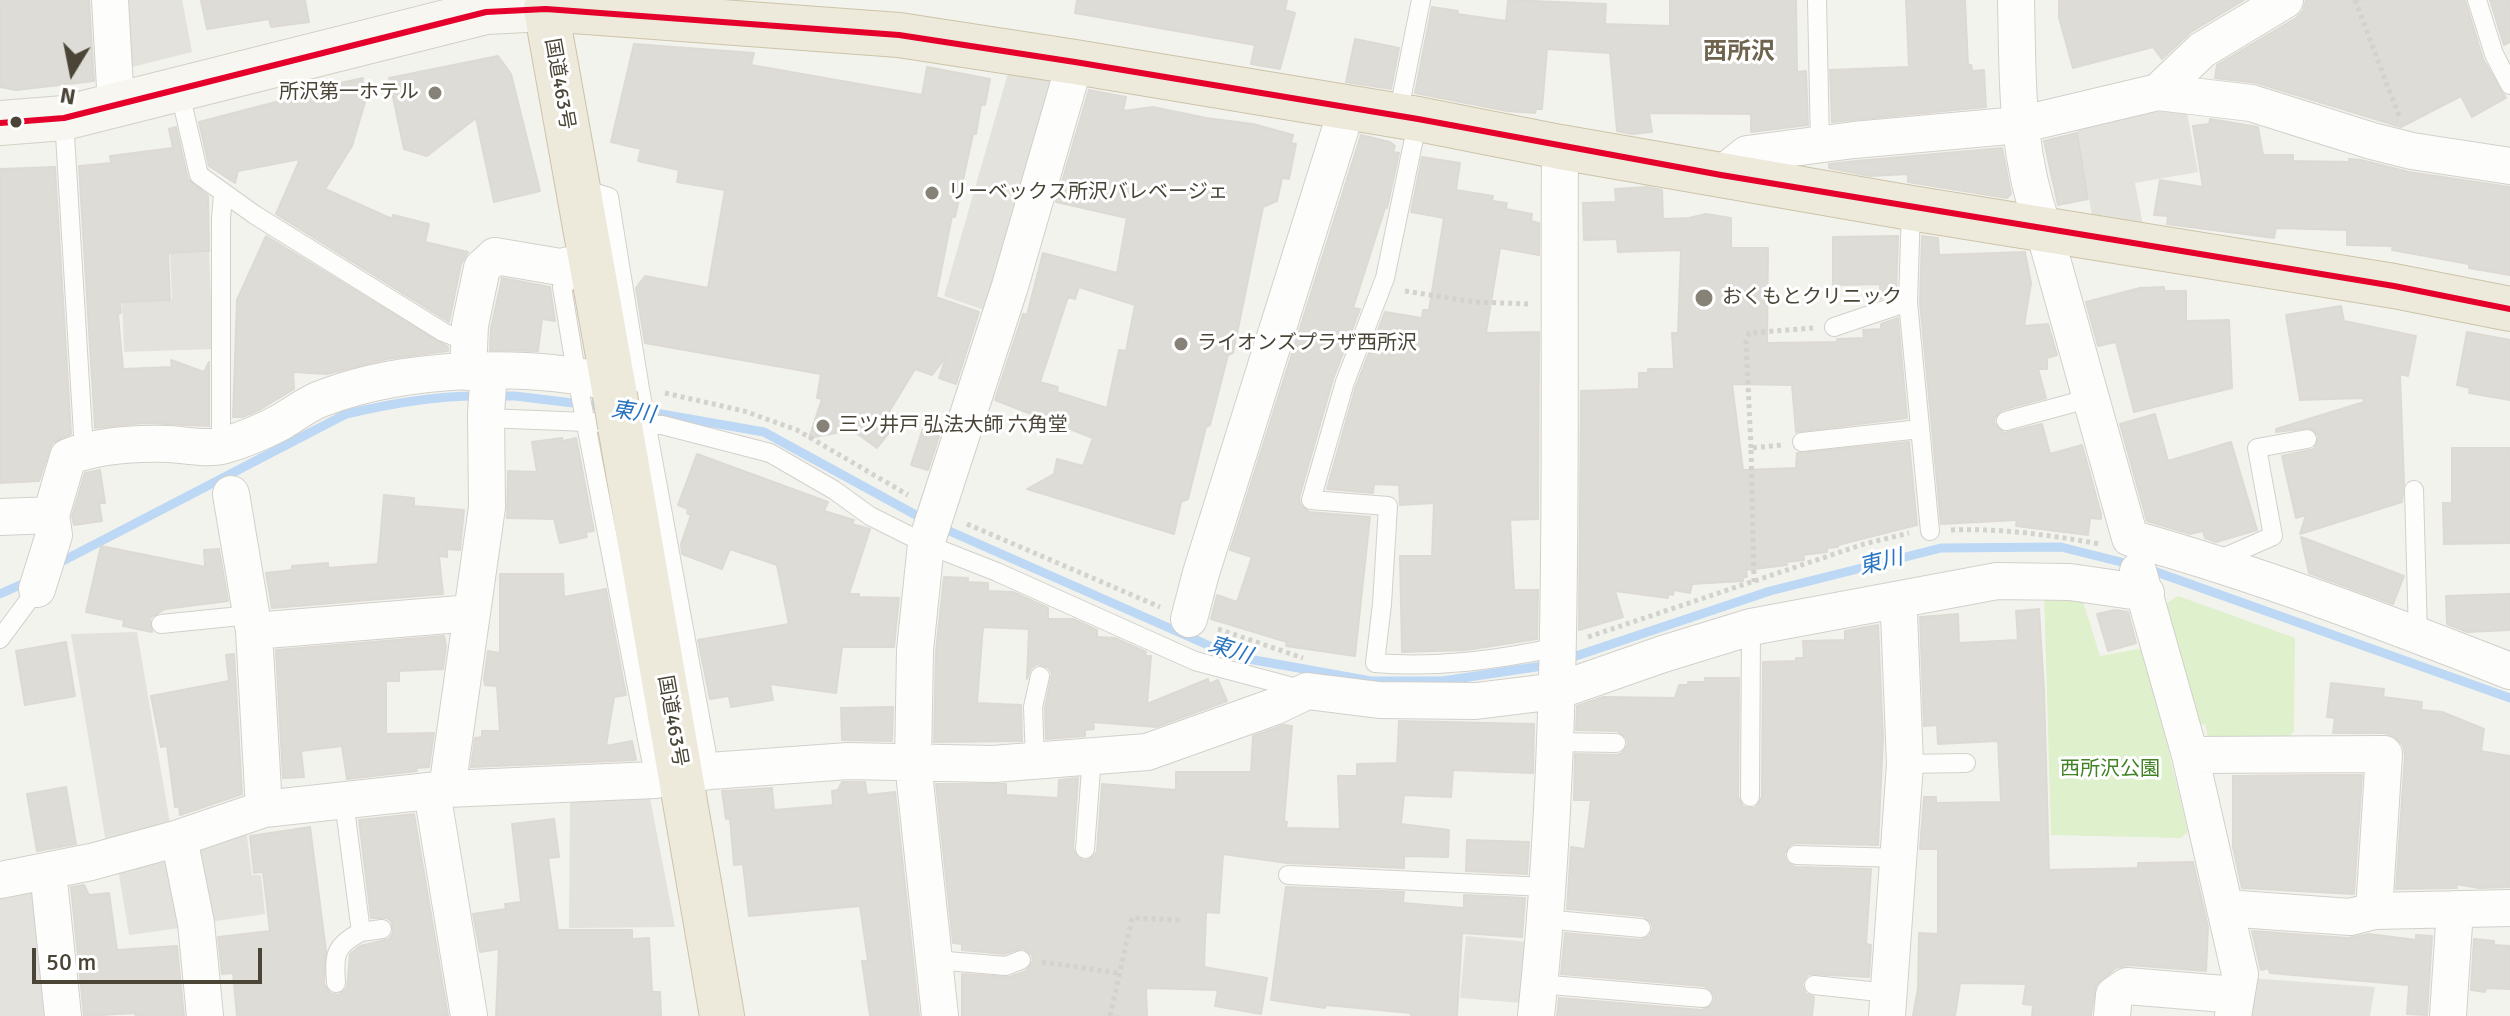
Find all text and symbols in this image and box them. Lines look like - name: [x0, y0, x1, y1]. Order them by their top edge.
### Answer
- north arrow: [32, 32, 112, 112]
- street label: 国道463号: [539, 36, 579, 132]
- district label: 西所沢: [1703, 39, 1775, 67]
- place label: 所沢第一ホテル: [279, 81, 419, 105]
- text: N: [58, 82, 78, 111]
- marker: 所沢第一ホテル: [426, 84, 444, 102]
- unlabelled marker: [8, 114, 24, 130]
- place label: リーベックス所沢バレベージェ: [948, 181, 1228, 205]
- marker: リーベックス所沢バレベージェ: [923, 184, 941, 202]
- place label: おくもとクリニック: [1722, 286, 1902, 310]
- marker: おくもとクリニック: [1693, 287, 1715, 309]
- place label: ライオンズプラザ西所沢: [1197, 332, 1417, 356]
- marker: ライオンズプラザ西所沢: [1172, 335, 1190, 353]
- water label: 東川: [609, 397, 657, 429]
- place label: 三ツ井戸 弘法大師 六角堂: [839, 414, 1068, 438]
- marker: 三ツ井戸 弘法大師 六角堂: [814, 417, 832, 435]
- water label: 東川: [1856, 545, 1906, 581]
- water label: 東川: [1205, 632, 1255, 670]
- street label: 国道463号: [652, 673, 692, 769]
- park label: 西所沢公園: [2060, 758, 2160, 782]
- scale bar: [36, 932, 266, 982]
- text: 50 m: [46, 947, 96, 977]

